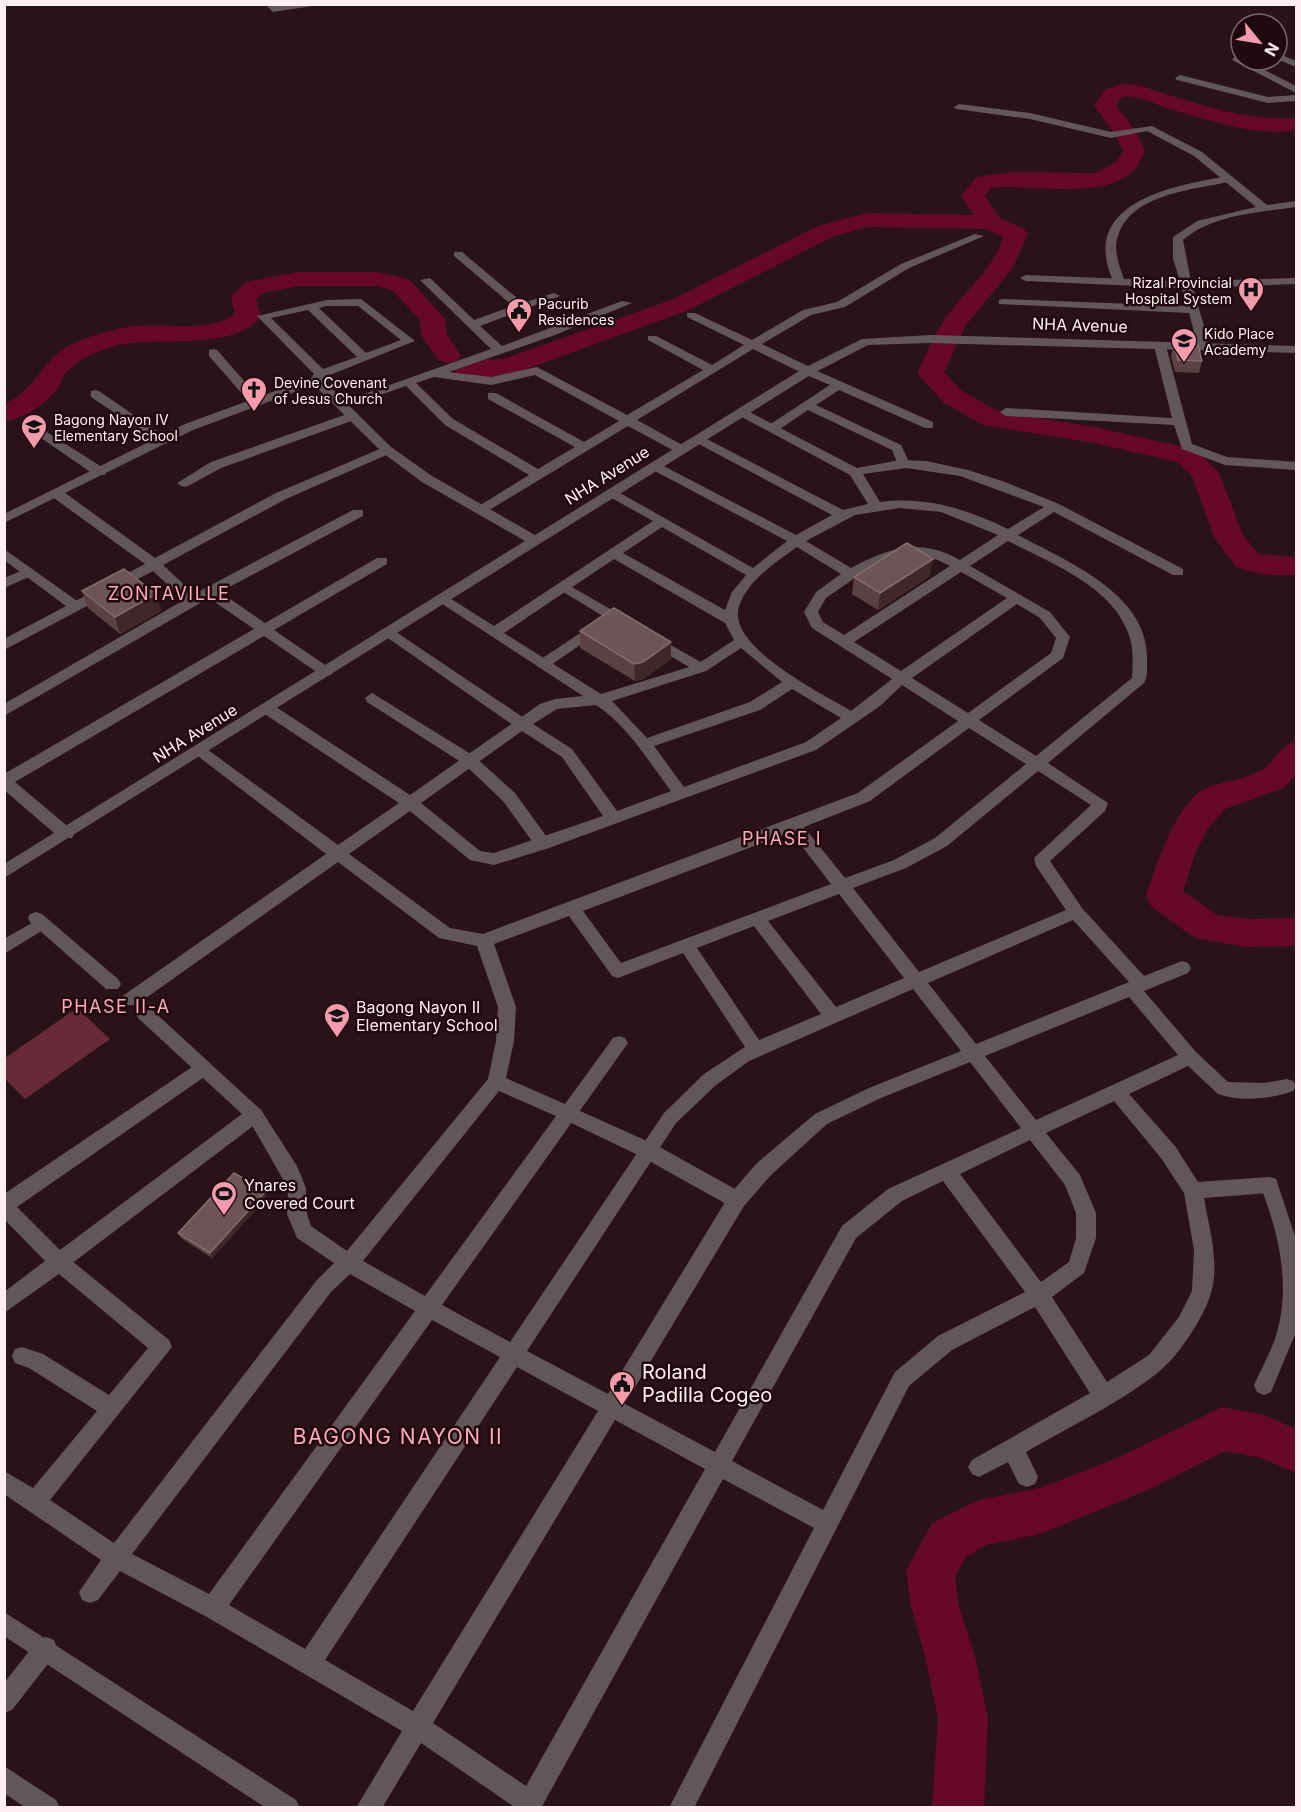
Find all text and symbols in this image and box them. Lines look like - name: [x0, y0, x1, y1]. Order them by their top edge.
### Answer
- north arrow: [1229, 12, 1289, 72]
- text: N: [1260, 39, 1284, 60]
- place label: Rizal Provincial Hospital System: [1125, 274, 1232, 307]
- hospital icon: Rizal Provincial Hospital System: [1236, 275, 1266, 313]
- place label: Pacurib Residences: [538, 295, 614, 328]
- public building icon: Pacurib Residences: [504, 296, 534, 334]
- street label: NHA Avenue: [1032, 313, 1128, 337]
- place label: Kido Place Academy: [1204, 325, 1274, 358]
- school or university icon: Kido Place Academy: [1169, 326, 1199, 364]
- place label: Devine Covenant of Jesus Church: [274, 374, 387, 407]
- church icon: Devine Covenant of Jesus Church: [239, 375, 269, 413]
- place label: Bagong Nayon IV Elementary School: [54, 411, 178, 444]
- school or university icon: Bagong Nayon IV Elementary School: [19, 412, 49, 450]
- street label: NHA Avenue: [561, 441, 653, 509]
- district label: ZONTAVILLE: [108, 583, 230, 604]
- street label: NHA Avenue: [149, 699, 241, 767]
- district label: PHASE I: [742, 828, 822, 849]
- district label: PHASE II-A: [61, 996, 171, 1017]
- place label: Bagong Nayon II Elementary School: [356, 997, 498, 1035]
- school or university icon: Bagong Nayon II Elementary School: [322, 1001, 352, 1039]
- place label: Ynares Covered Court: [244, 1175, 355, 1213]
- sports icon: Ynares Covered Court: [209, 1179, 239, 1217]
- place label: Roland Padilla Cogeo: [642, 1360, 772, 1407]
- public building icon: Roland Padilla Cogeo: [607, 1369, 637, 1407]
- district label: BAGONG NAYON II: [293, 1424, 503, 1449]

